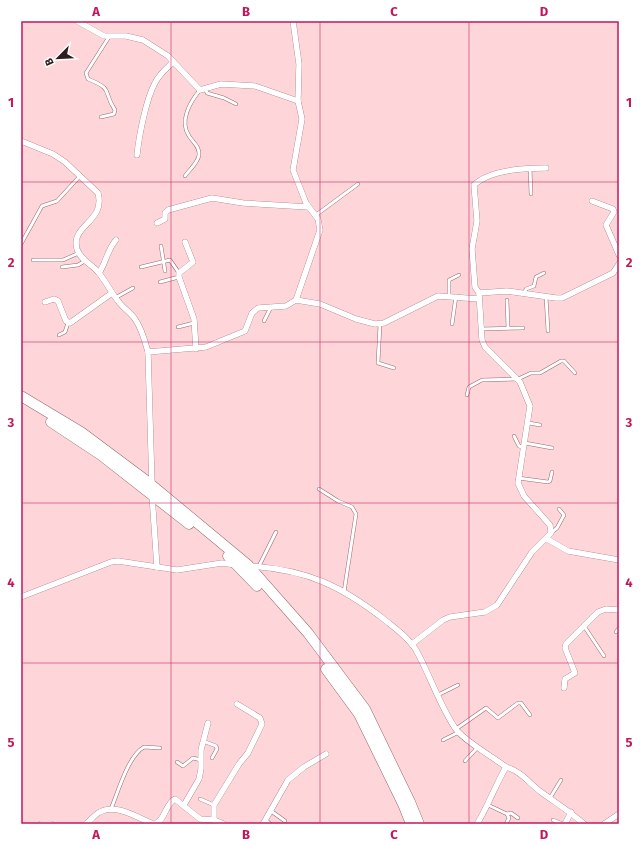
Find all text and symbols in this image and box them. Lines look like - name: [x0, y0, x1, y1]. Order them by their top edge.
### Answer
- text: A: [91, 4, 100, 19]
- text: B: [242, 4, 250, 19]
- text: C: [390, 4, 398, 19]
- text: D: [540, 4, 549, 19]
- north arrow: [38, 38, 78, 78]
- text: B: [42, 56, 57, 68]
- text: 1: [8, 95, 14, 110]
- text: 1: [626, 95, 632, 110]
- text: 2: [8, 255, 15, 270]
- text: 2: [626, 255, 633, 270]
- text: 3: [7, 415, 15, 430]
- text: 3: [625, 415, 633, 430]
- text: 4: [7, 575, 15, 590]
- text: 4: [625, 575, 633, 590]
- text: 5: [8, 735, 15, 750]
- text: 5: [626, 735, 633, 750]
- text: A: [91, 827, 100, 842]
- text: B: [242, 827, 250, 842]
- text: C: [390, 827, 398, 842]
- text: D: [540, 827, 549, 842]

